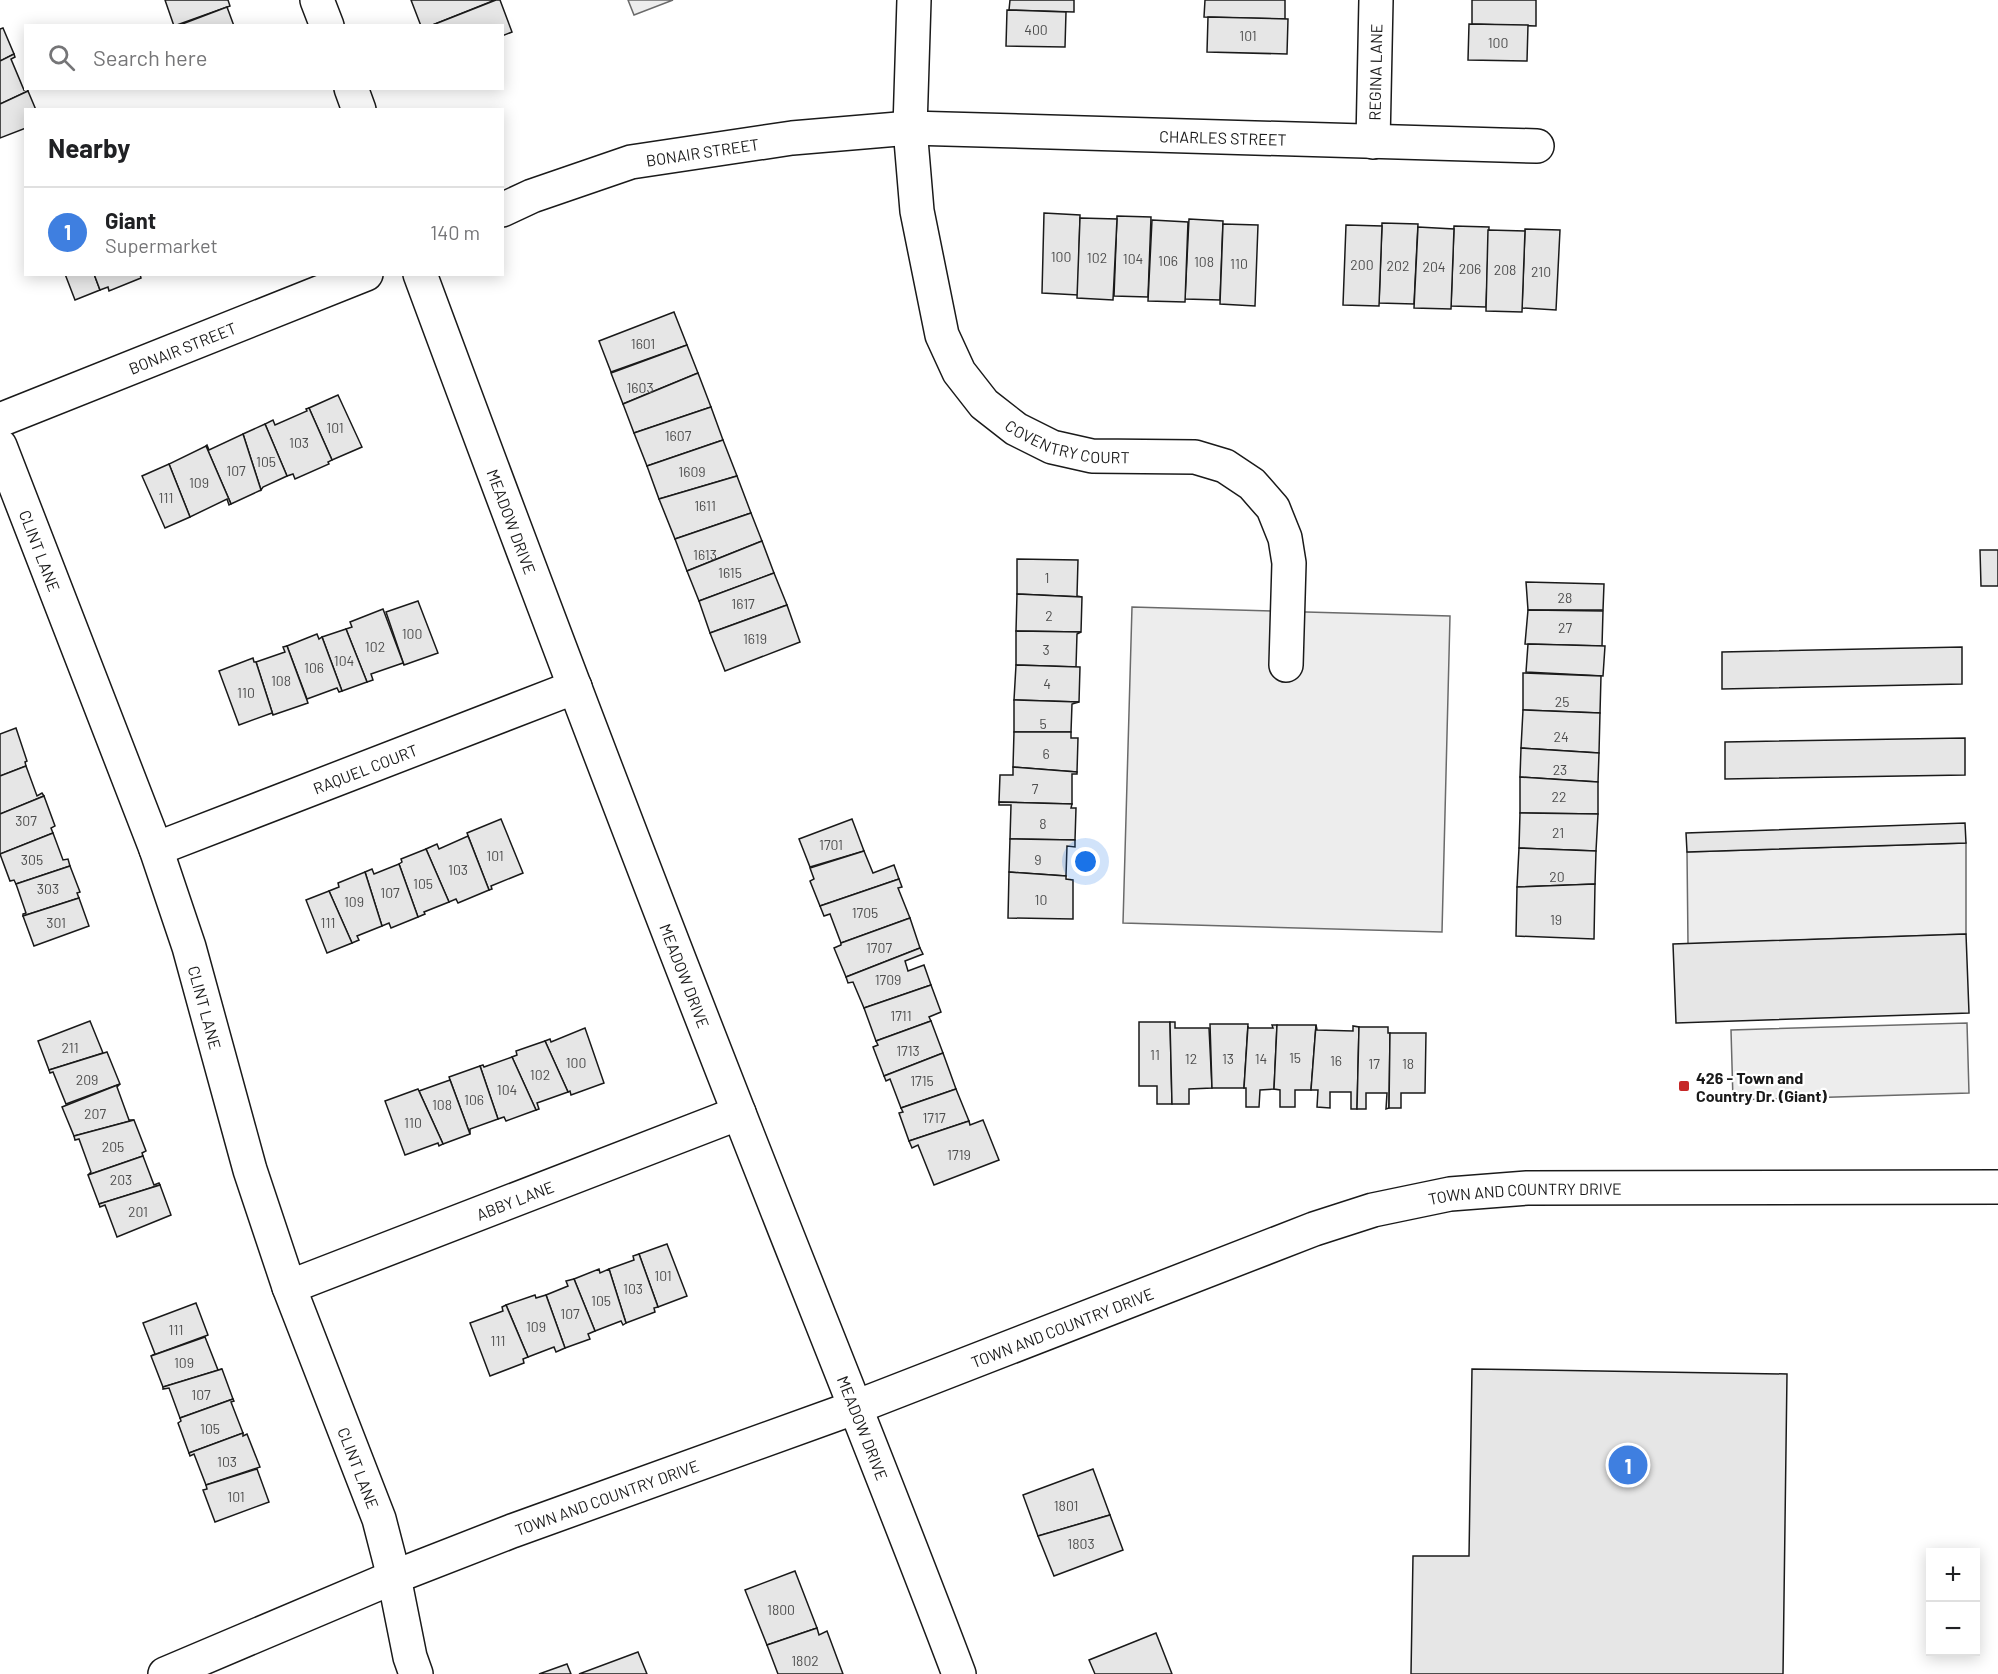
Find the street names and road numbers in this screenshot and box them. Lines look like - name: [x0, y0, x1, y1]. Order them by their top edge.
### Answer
- street label: REGINA LANE: [1364, 23, 1385, 121]
- street label: CHARLES STREET: [1159, 126, 1287, 148]
- street label: BONAIR STREET: [645, 134, 760, 169]
- street label: BONAIR STREET: [126, 317, 239, 377]
- street label: COVENTRY COURT: [1002, 415, 1130, 466]
- street label: MEADOW DRIVE: [484, 466, 541, 576]
- street label: CLINT LANE: [16, 507, 65, 594]
- street label: RAQUEL COURT: [310, 739, 420, 797]
- street label: MEADOW DRIVE: [657, 921, 714, 1030]
- street label: CLINT LANE: [185, 963, 226, 1051]
- street label: ABBY LANE: [473, 1176, 556, 1223]
- street label: TOWN AND COUNTRY DRIVE: [1426, 1178, 1622, 1208]
- street label: TOWN AND COUNTRY DRIVE: [968, 1283, 1156, 1371]
- street label: MEADOW DRIVE: [834, 1373, 893, 1483]
- street label: CLINT LANE: [335, 1424, 384, 1511]
- street label: TOWN AND COUNTRY DRIVE: [512, 1455, 701, 1539]

